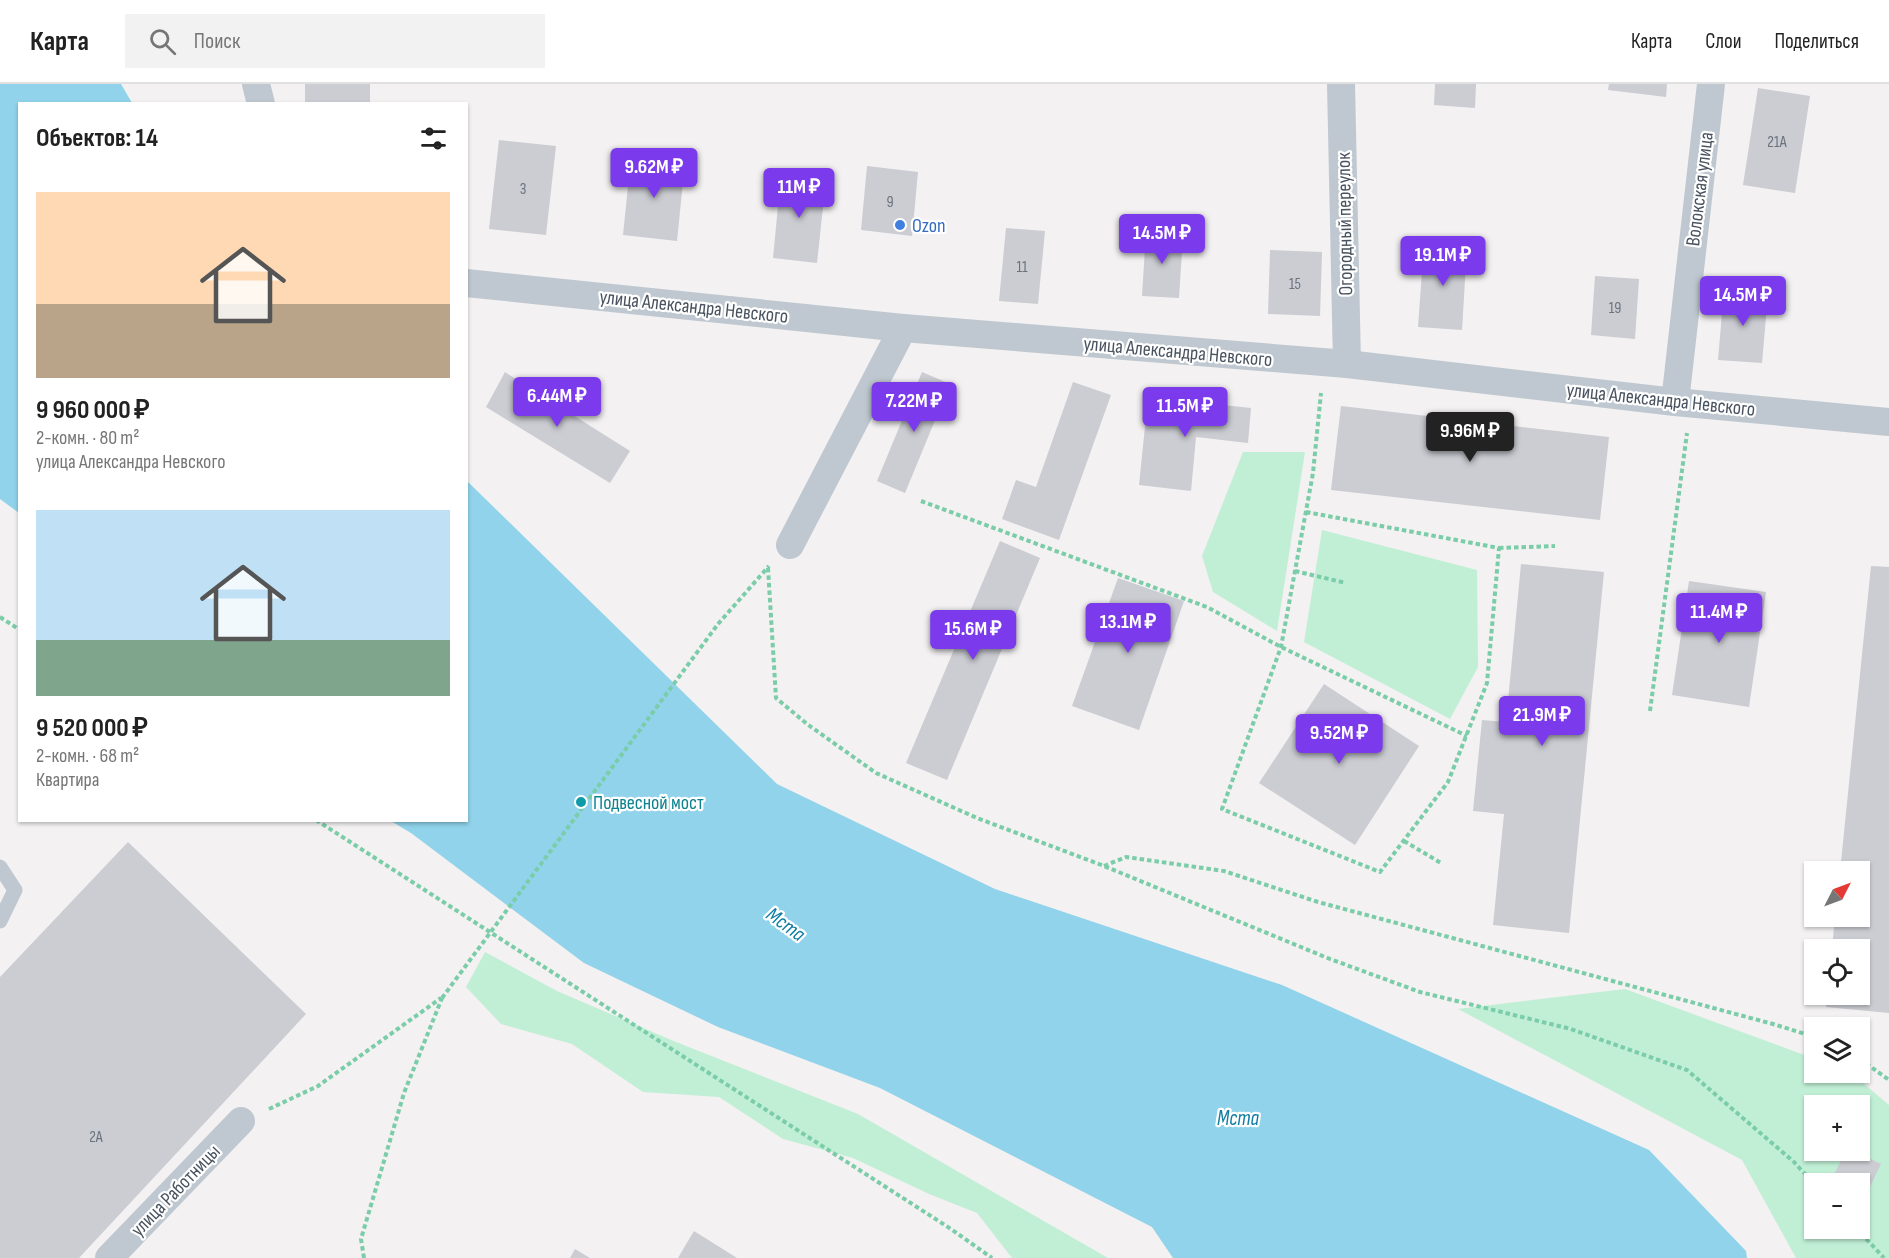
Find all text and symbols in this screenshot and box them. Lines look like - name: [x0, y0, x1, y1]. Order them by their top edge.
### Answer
- search box: [125, 14, 545, 68]
- text: Карта: [30, 25, 89, 58]
- icon: search: [146, 25, 179, 58]
- text: Поиск: [194, 28, 240, 55]
- text: Карта: [1631, 29, 1672, 54]
- text: Слои: [1705, 29, 1741, 54]
- text: Поделиться: [1774, 29, 1859, 54]
- icon: filters: [417, 122, 450, 155]
- text: Объектов: 14: [36, 123, 158, 154]
- street label: Волокская улица: [1681, 131, 1719, 247]
- house number: 21А: [1767, 133, 1787, 152]
- pin: 9.62M ₽: [599, 148, 709, 199]
- street label: Огородный переулок: [1332, 152, 1358, 296]
- text: 9.62M ₽: [624, 155, 684, 179]
- pin: 11M ₽: [757, 168, 841, 219]
- text: 11M ₽: [777, 175, 821, 199]
- house number: 3: [520, 180, 526, 199]
- house number: 9: [886, 193, 894, 212]
- place label: Ozon: [912, 214, 946, 238]
- pin: 14.5M ₽: [1107, 214, 1217, 265]
- marker: Ozon: [893, 218, 907, 232]
- text: 14.5M ₽: [1133, 221, 1191, 245]
- icon: home: [189, 231, 297, 339]
- pin: 19.1M ₽: [1388, 236, 1498, 287]
- text: 19.1M ₽: [1415, 243, 1471, 267]
- house number: 11: [1016, 258, 1028, 277]
- house number: 15: [1289, 275, 1301, 294]
- pin: 14.5M ₽: [1688, 276, 1798, 327]
- text: 14.5M ₽: [1714, 283, 1772, 307]
- street label: улица Александра Невского: [598, 285, 789, 329]
- house number: 19: [1609, 299, 1621, 318]
- street label: улица Александра Невского: [1082, 332, 1273, 372]
- pin: 6.44M ₽: [502, 377, 612, 428]
- street label: улица Александра Невского: [1565, 378, 1756, 422]
- pin: 7.22M ₽: [859, 382, 969, 433]
- text: 6.44M ₽: [527, 384, 587, 408]
- pin: 11.5M ₽: [1130, 387, 1240, 438]
- text: 7.22M ₽: [886, 389, 942, 413]
- text: 11.5M ₽: [1157, 394, 1213, 418]
- text: 9 960 000 ₽: [36, 395, 150, 426]
- pin: 9.96M ₽: [1415, 412, 1525, 463]
- text: 9.96M ₽: [1440, 419, 1500, 443]
- text: 2-комн. · 80 m²: [36, 426, 139, 450]
- text: улица Александра Невского: [36, 450, 226, 474]
- icon: home: [189, 549, 297, 657]
- pin: 11.4M ₽: [1664, 593, 1774, 644]
- text: 11.4M ₽: [1690, 600, 1748, 624]
- pin: 13.1M ₽: [1073, 603, 1183, 654]
- pin: 15.6M ₽: [918, 610, 1028, 661]
- text: 13.1M ₽: [1100, 610, 1156, 634]
- text: 15.6M ₽: [944, 617, 1002, 641]
- pin: 21.9M ₽: [1487, 696, 1597, 747]
- text: 21.9M ₽: [1513, 703, 1571, 727]
- text: 9 520 000 ₽: [36, 713, 148, 744]
- pin: 9.52M ₽: [1284, 714, 1394, 765]
- text: 9.52M ₽: [1310, 721, 1368, 745]
- text: 2-комн. · 68 m²: [36, 744, 139, 768]
- text: Квартира: [36, 768, 100, 792]
- place label: Подвесной мост: [593, 791, 704, 815]
- marker: Подвесной мост: [574, 795, 588, 809]
- north arrow: [1804, 861, 1870, 927]
- map controls: [1804, 861, 1870, 1239]
- water label: Мста: [761, 902, 810, 947]
- button: locate: [1804, 939, 1870, 1005]
- button: layers: [1804, 1017, 1870, 1083]
- button: +: [1804, 1095, 1870, 1161]
- water label: Мста: [1217, 1106, 1260, 1131]
- house number: 2А: [89, 1128, 103, 1147]
- street label: улица Работницы: [126, 1140, 225, 1242]
- button: −: [1804, 1173, 1870, 1239]

